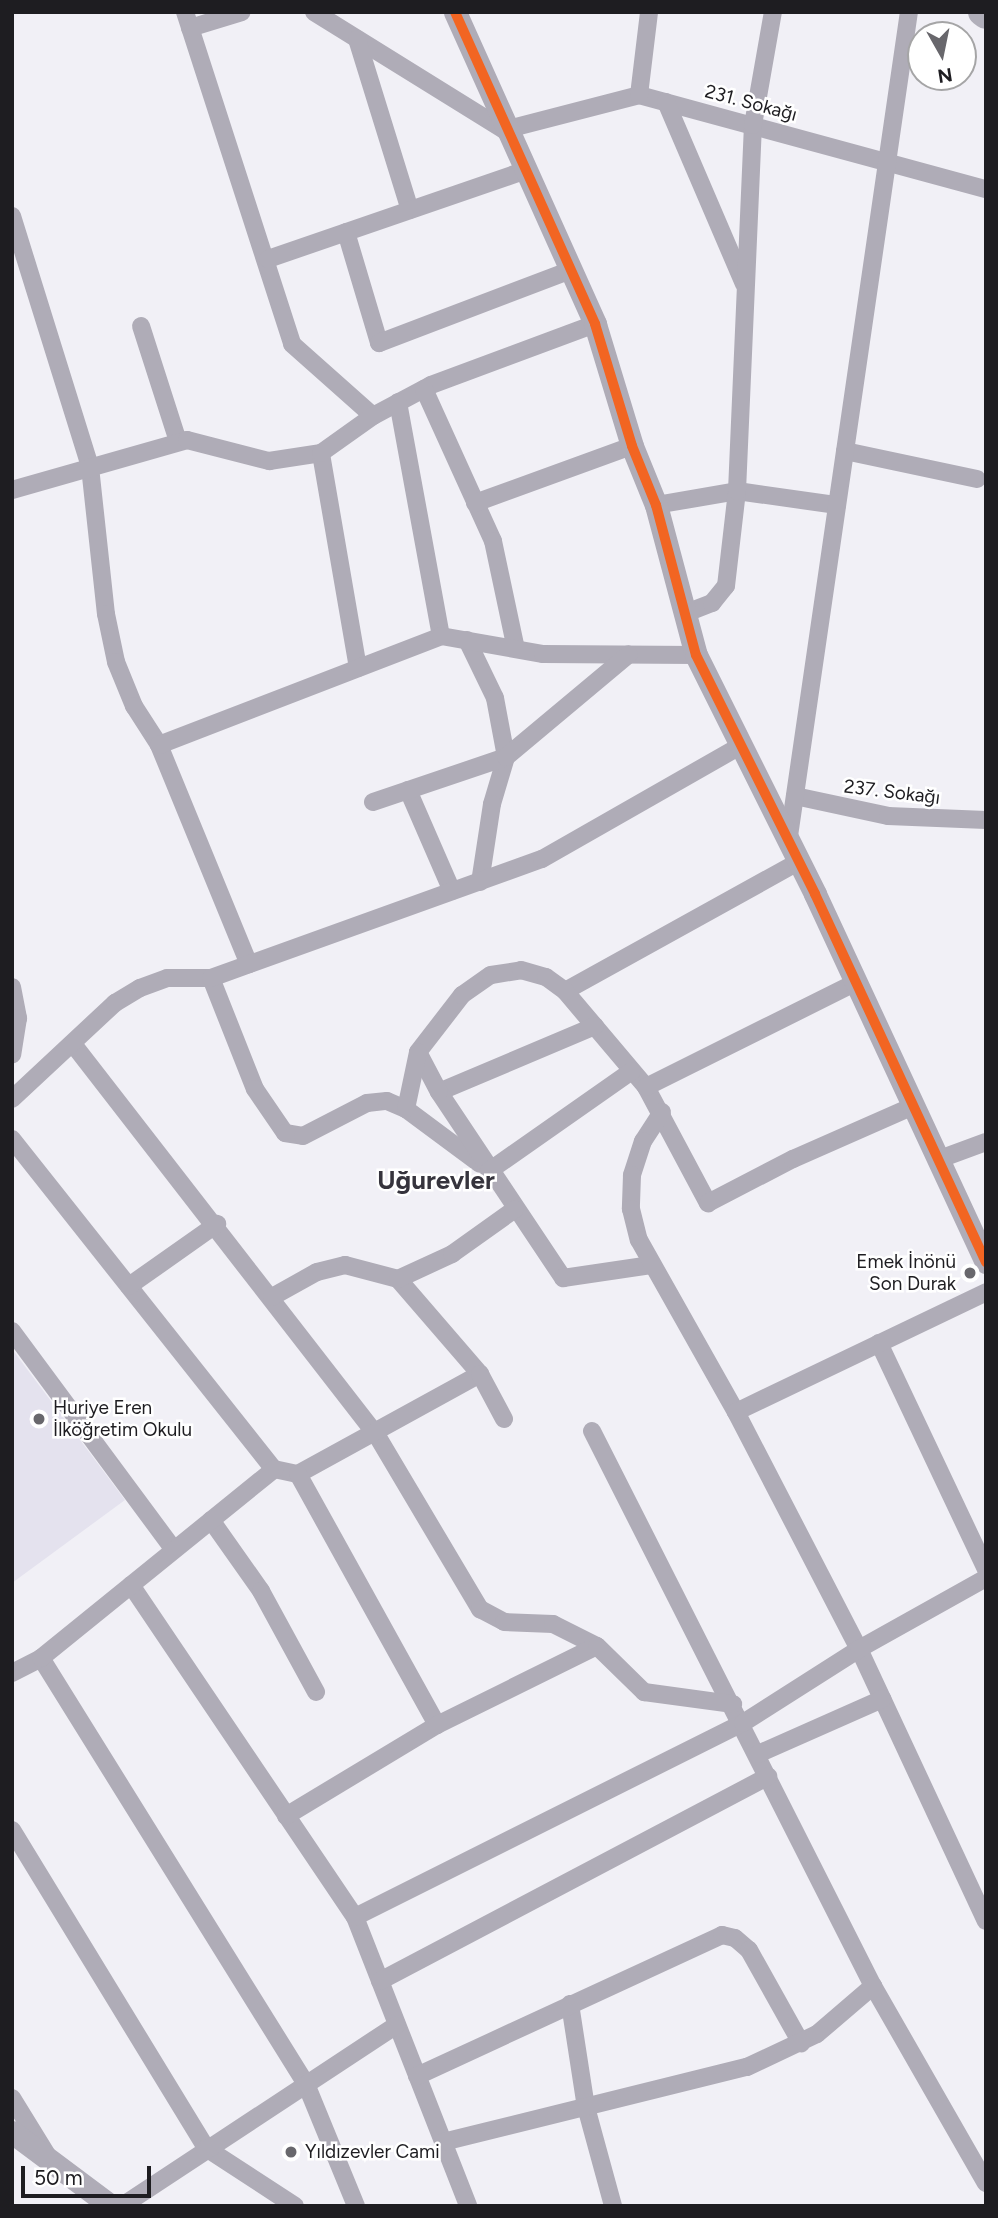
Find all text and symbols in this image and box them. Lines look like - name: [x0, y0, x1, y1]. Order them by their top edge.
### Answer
- north arrow: [907, 21, 977, 91]
- text: N: [936, 63, 954, 88]
- street label: 231. Sokağı: [702, 80, 800, 126]
- street label: 237. Sokağı: [843, 775, 941, 809]
- district label: Uğurevler: [377, 1165, 495, 1197]
- place label: Emek İnönü Son Durak: [856, 1251, 956, 1295]
- marker: Emek İnönü Son Durak: [962, 1265, 978, 1281]
- place label: Huriye Eren İlköğretim Okulu: [53, 1397, 192, 1441]
- marker: Huriye Eren İlköğretim Okulu: [31, 1411, 47, 1427]
- place label: Yıldızevler Cami: [305, 2141, 440, 2163]
- marker: Yıldızevler Cami: [283, 2144, 299, 2160]
- scale bar: [24, 2152, 154, 2196]
- text: 50 m: [34, 2165, 83, 2190]

